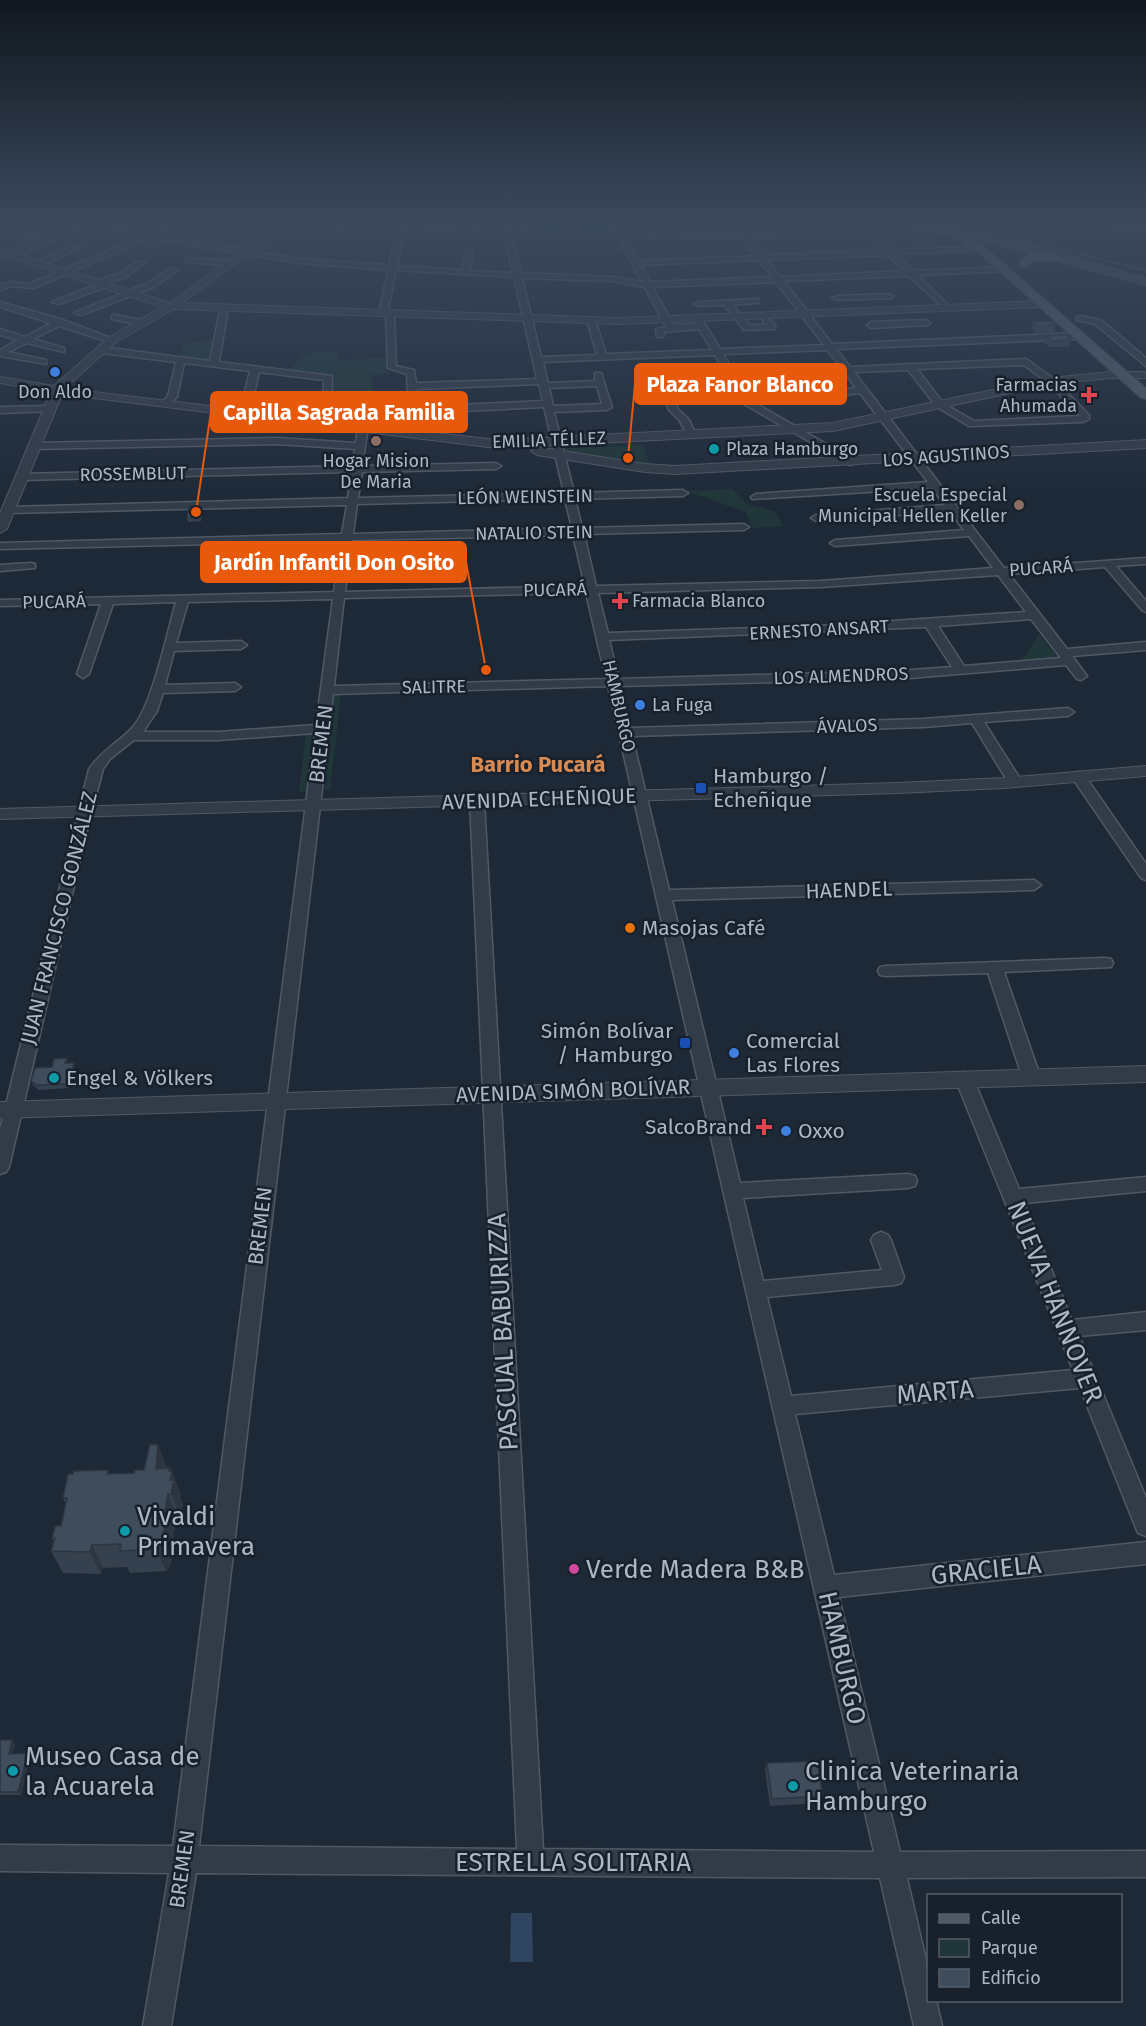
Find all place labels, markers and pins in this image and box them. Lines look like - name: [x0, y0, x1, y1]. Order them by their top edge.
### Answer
- callout: Plaza Fanor Blanco: [635, 364, 846, 404]
- marker: Don Aldo: [48, 365, 62, 379]
- place label: Farmacias Ahumada: [996, 374, 1077, 417]
- place label: Don Aldo: [18, 381, 92, 403]
- marker: Farmacias Ahumada: [1082, 388, 1096, 402]
- callout: Capilla Sagrada Familia: [211, 392, 467, 432]
- marker: Hogar Mision De Maria: [369, 434, 383, 448]
- place label: Plaza Hamburgo: [726, 438, 858, 460]
- marker: Plaza Hamburgo: [707, 442, 721, 456]
- place label: Hogar Mision De Maria: [323, 450, 429, 493]
- place label: Escuela Especial Municipal Hellen Keller: [818, 484, 1007, 527]
- marker: Escuela Especial Municipal Hellen Keller: [1012, 498, 1026, 512]
- callout: Jardín Infantil Don Osito: [201, 542, 466, 582]
- place label: Farmacia Blanco: [632, 590, 765, 612]
- marker: Farmacia Blanco: [613, 594, 627, 608]
- place label: La Fuga: [652, 694, 713, 716]
- marker: La Fuga: [633, 698, 647, 712]
- place label: Hamburgo / Echeñique: [713, 763, 829, 813]
- marker: Hamburgo / Echeñique: [694, 781, 708, 795]
- place label: Masojas Café: [642, 915, 765, 941]
- marker: Masojas Café: [623, 921, 637, 935]
- place label: Simón Bolívar / Hamburgo: [541, 1018, 673, 1068]
- place label: Comercial Las Flores: [746, 1028, 840, 1078]
- marker: Simón Bolívar / Hamburgo: [678, 1036, 692, 1050]
- marker: Comercial Las Flores: [727, 1046, 741, 1060]
- place label: Engel & Völkers: [66, 1065, 213, 1091]
- marker: Engel & Völkers: [47, 1071, 61, 1085]
- place label: SalcoBrand: [645, 1114, 752, 1140]
- place label: Oxxo: [798, 1118, 845, 1144]
- marker: SalcoBrand: [757, 1120, 771, 1134]
- marker: Oxxo: [779, 1124, 793, 1138]
- place label: Vivaldi Primavera: [137, 1501, 255, 1562]
- marker: Vivaldi Primavera: [118, 1524, 132, 1538]
- place label: Verde Madera B&B: [586, 1554, 805, 1585]
- marker: Verde Madera B&B: [567, 1562, 581, 1576]
- place label: Museo Casa de la Acuarela: [25, 1741, 200, 1802]
- place label: Clinica Veterinaria Hamburgo: [805, 1756, 1019, 1817]
- marker: Museo Casa de la Acuarela: [6, 1764, 20, 1778]
- marker: Clinica Veterinaria Hamburgo: [786, 1779, 800, 1793]

